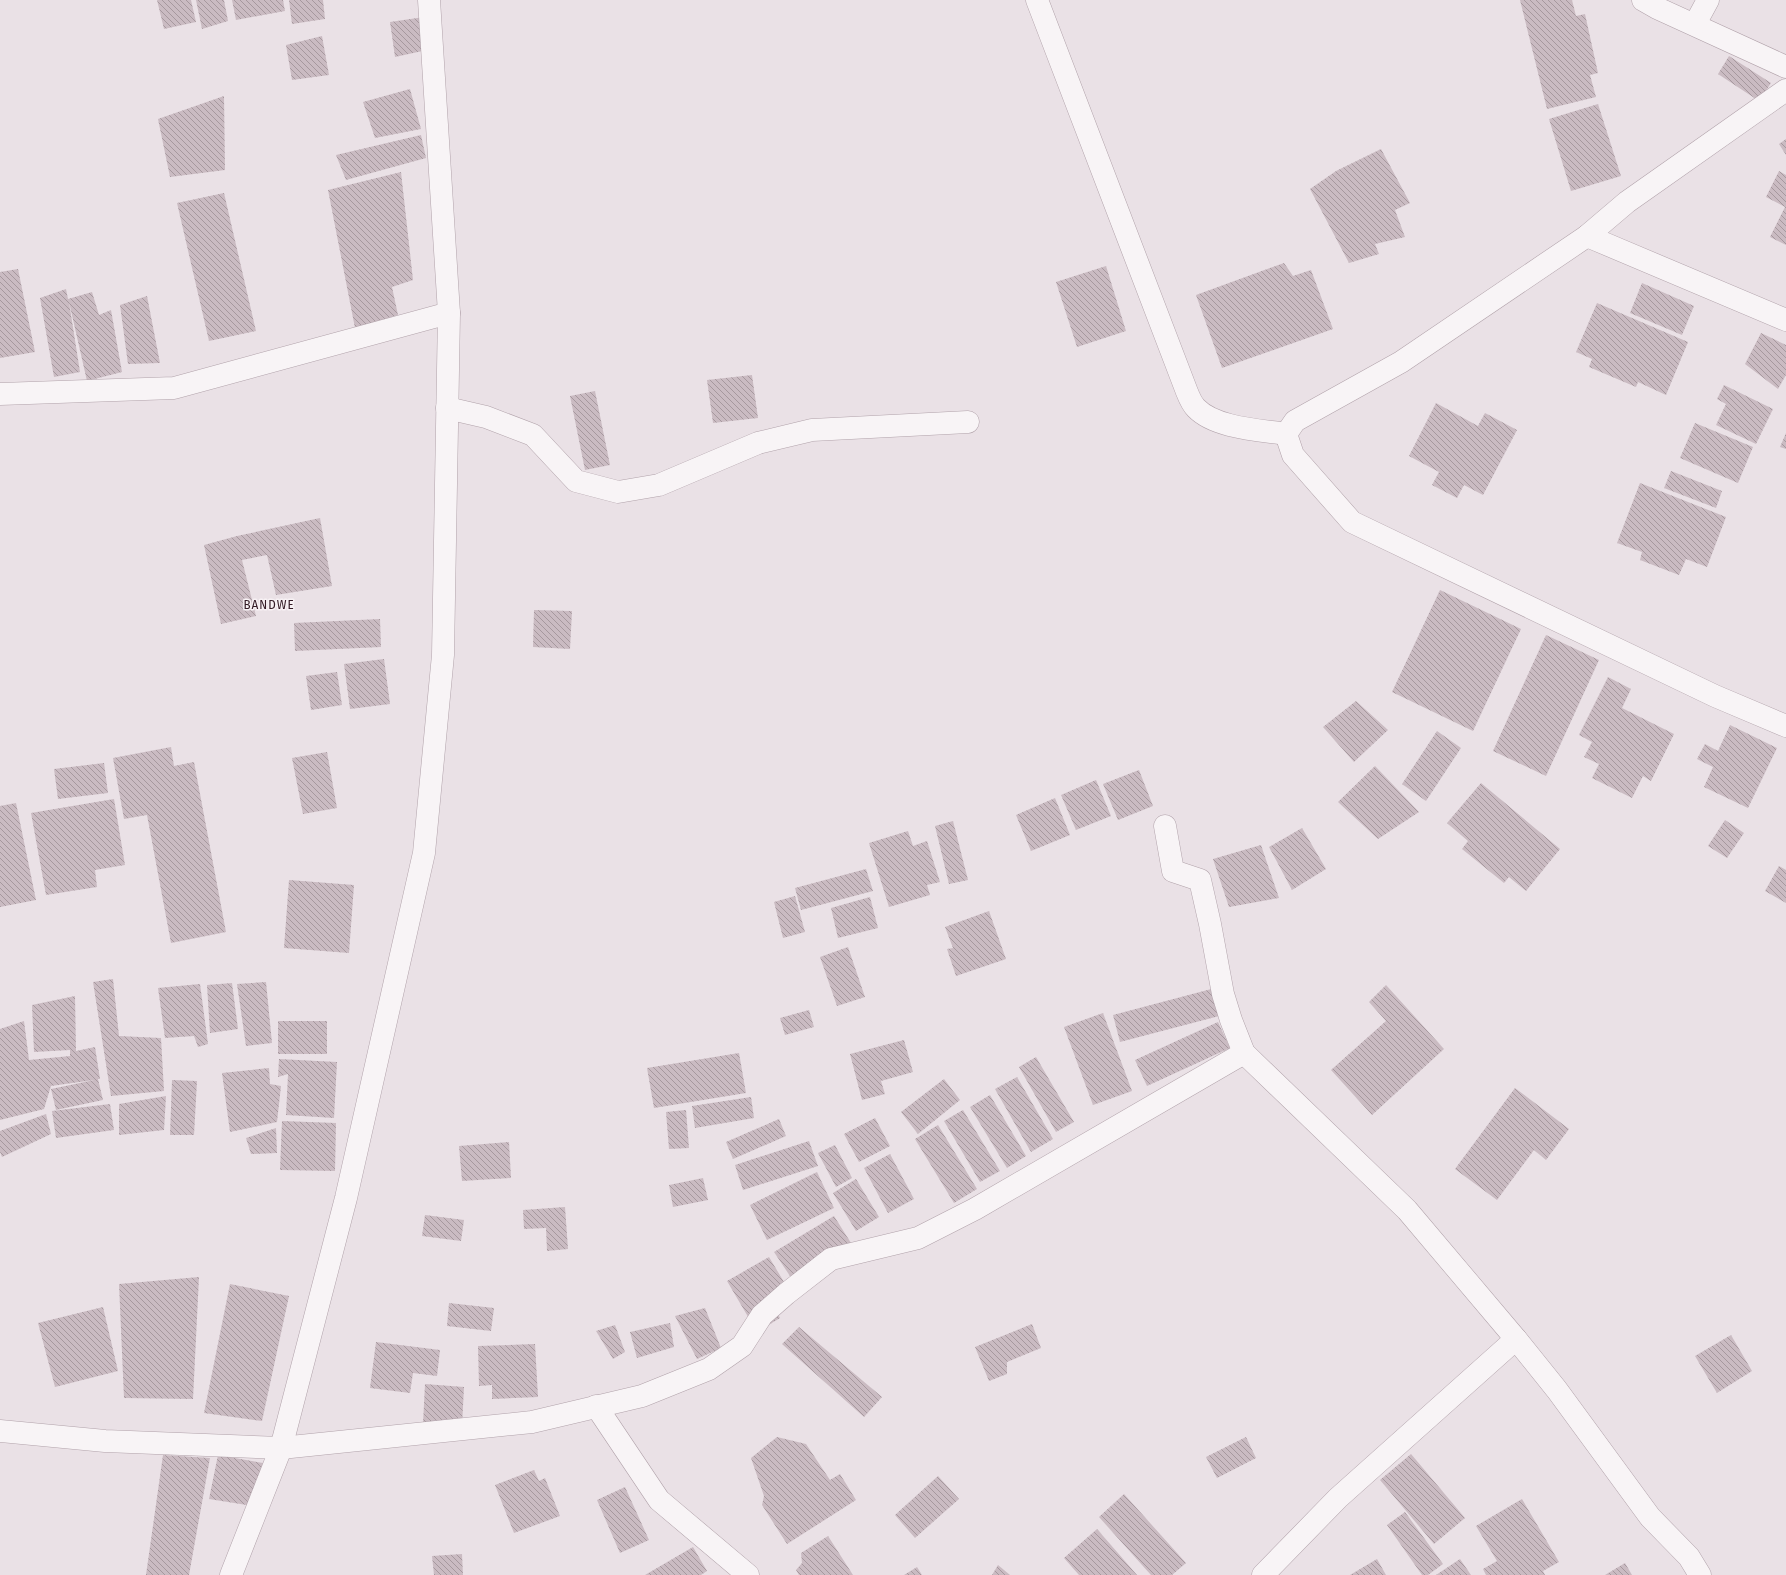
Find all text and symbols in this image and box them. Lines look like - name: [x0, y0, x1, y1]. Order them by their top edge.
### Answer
- district label: BANDWE: [243, 597, 295, 612]

